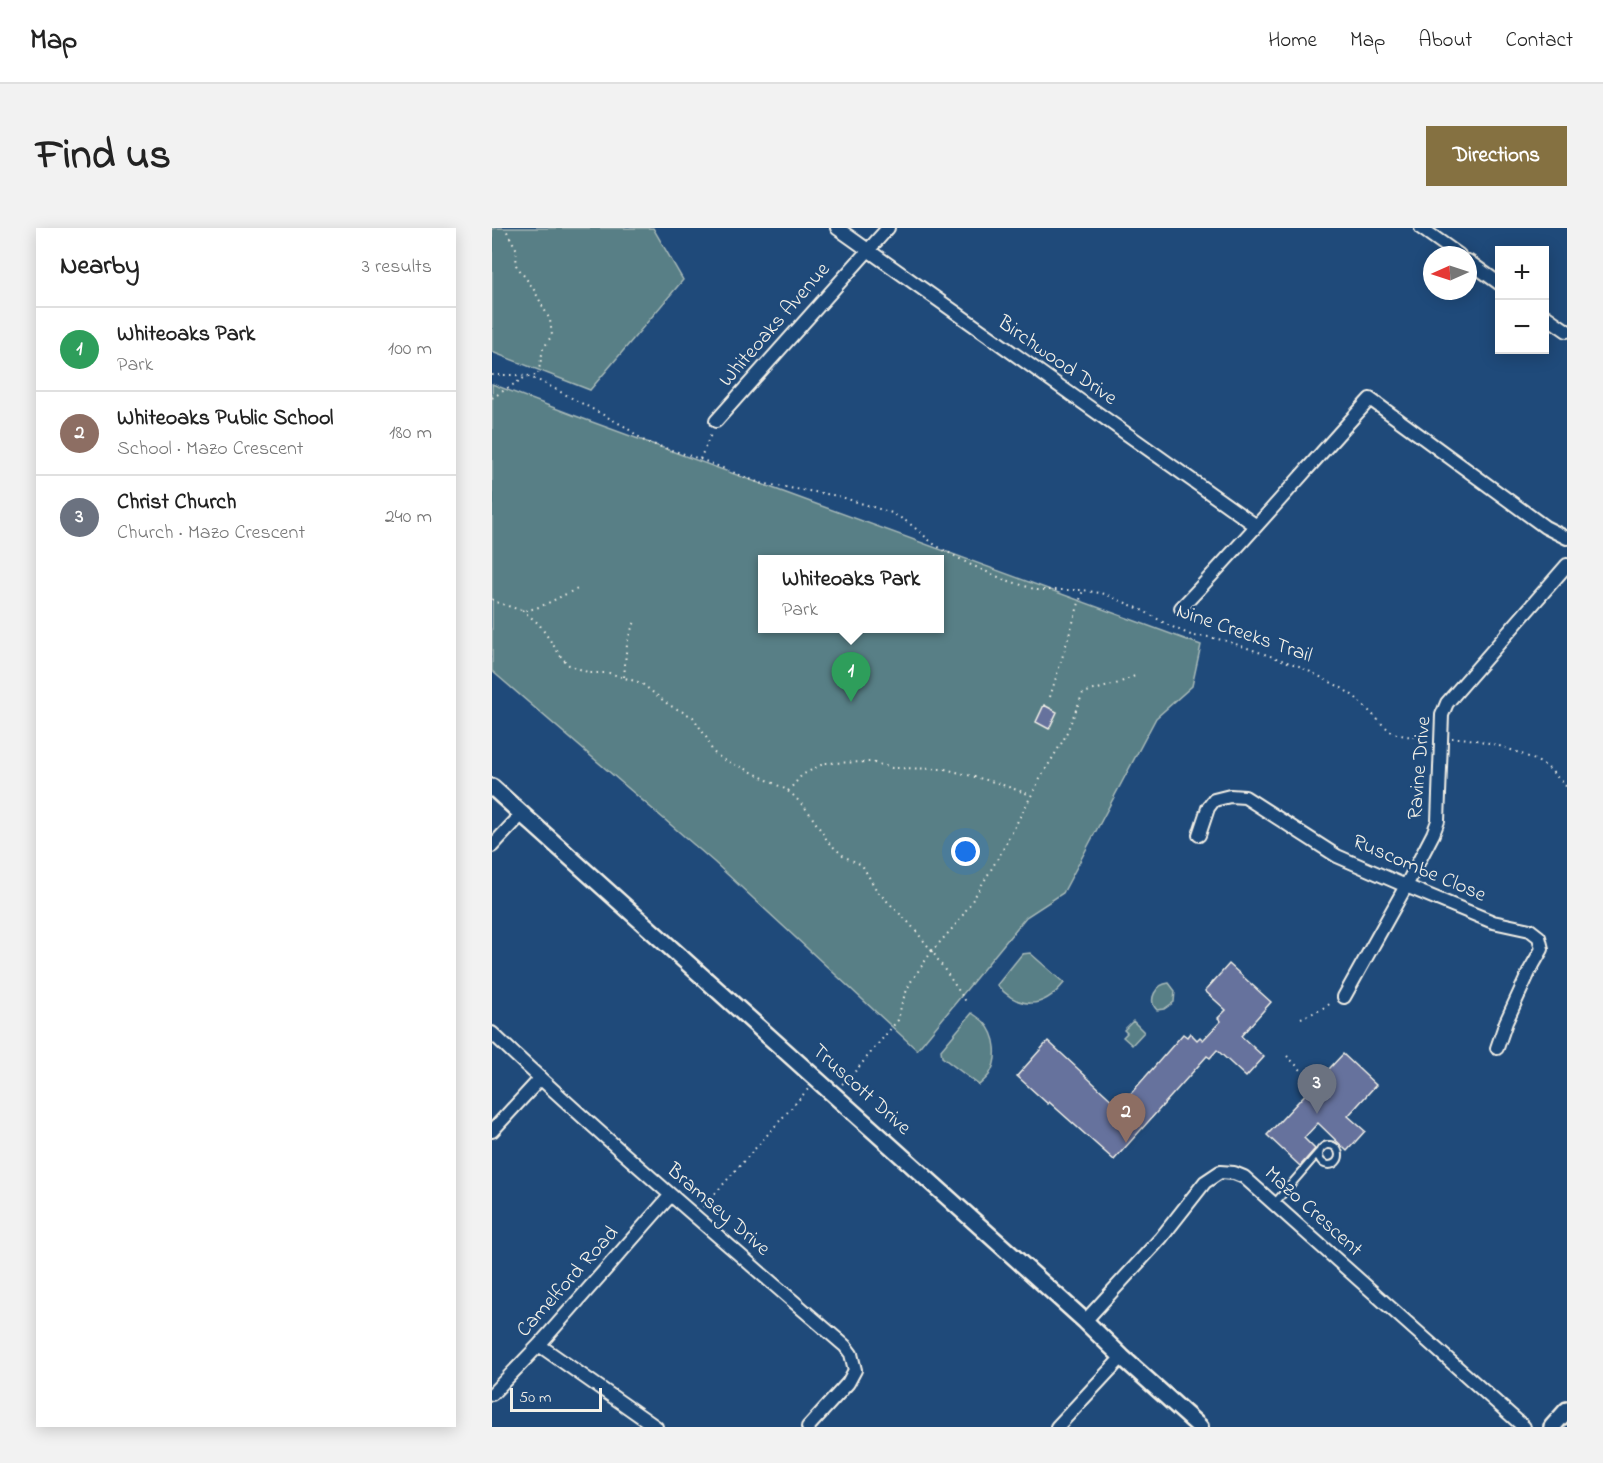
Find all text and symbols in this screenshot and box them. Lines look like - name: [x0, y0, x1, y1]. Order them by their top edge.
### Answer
- text: Map: [30, 21, 77, 62]
- text: Home: [1268, 26, 1317, 56]
- text: Map: [1350, 26, 1385, 56]
- text: About: [1418, 26, 1472, 56]
- text: Contact: [1505, 26, 1573, 56]
- text: Find us: [36, 126, 171, 187]
- button: Directions: [1426, 126, 1567, 186]
- north arrow: [1423, 246, 1477, 300]
- map controls: [1495, 246, 1549, 354]
- button: +: [1495, 246, 1549, 300]
- text: Nearby: [60, 248, 139, 286]
- text: 3 results: [362, 253, 432, 282]
- street label: Whiteoaks Avenue: [712, 256, 838, 394]
- button: −: [1495, 300, 1549, 354]
- street label: Birchwood Drive: [990, 308, 1123, 414]
- text: Whiteoaks Park: [117, 319, 255, 351]
- text: 1: [76, 335, 83, 364]
- text: 100 m: [388, 335, 432, 364]
- text: Park: [117, 351, 153, 380]
- text: Whiteoaks Public School: [117, 403, 333, 435]
- text: 2: [75, 419, 84, 448]
- text: 180 m: [389, 419, 432, 448]
- text: School · Mazo Crescent: [117, 435, 304, 464]
- text: Christ Church: [117, 487, 236, 519]
- text: 3: [75, 503, 84, 532]
- text: 240 m: [385, 503, 432, 532]
- text: Church · Mazo Crescent: [117, 519, 305, 548]
- popup: [758, 555, 944, 633]
- text: Whiteoaks Park: [782, 564, 920, 596]
- text: Park: [782, 596, 818, 625]
- street label: Nine Creeks Trail: [1172, 597, 1316, 671]
- pin: 1: [832, 652, 870, 702]
- street label: Ravine Drive: [1401, 714, 1440, 821]
- street label: Ruscombe Close: [1347, 827, 1491, 911]
- your location: [951, 837, 980, 866]
- street label: Truscott Drive: [805, 1037, 918, 1143]
- pin: 3: [1298, 1064, 1336, 1114]
- pin: 2: [1106, 1094, 1146, 1143]
- street label: Bramsey Drive: [657, 1156, 777, 1266]
- street label: Mazo Crescent: [1257, 1160, 1369, 1264]
- street label: Camelford Road: [510, 1220, 626, 1344]
- scale bar: [510, 1385, 602, 1412]
- text: 50 m: [519, 1386, 551, 1410]

